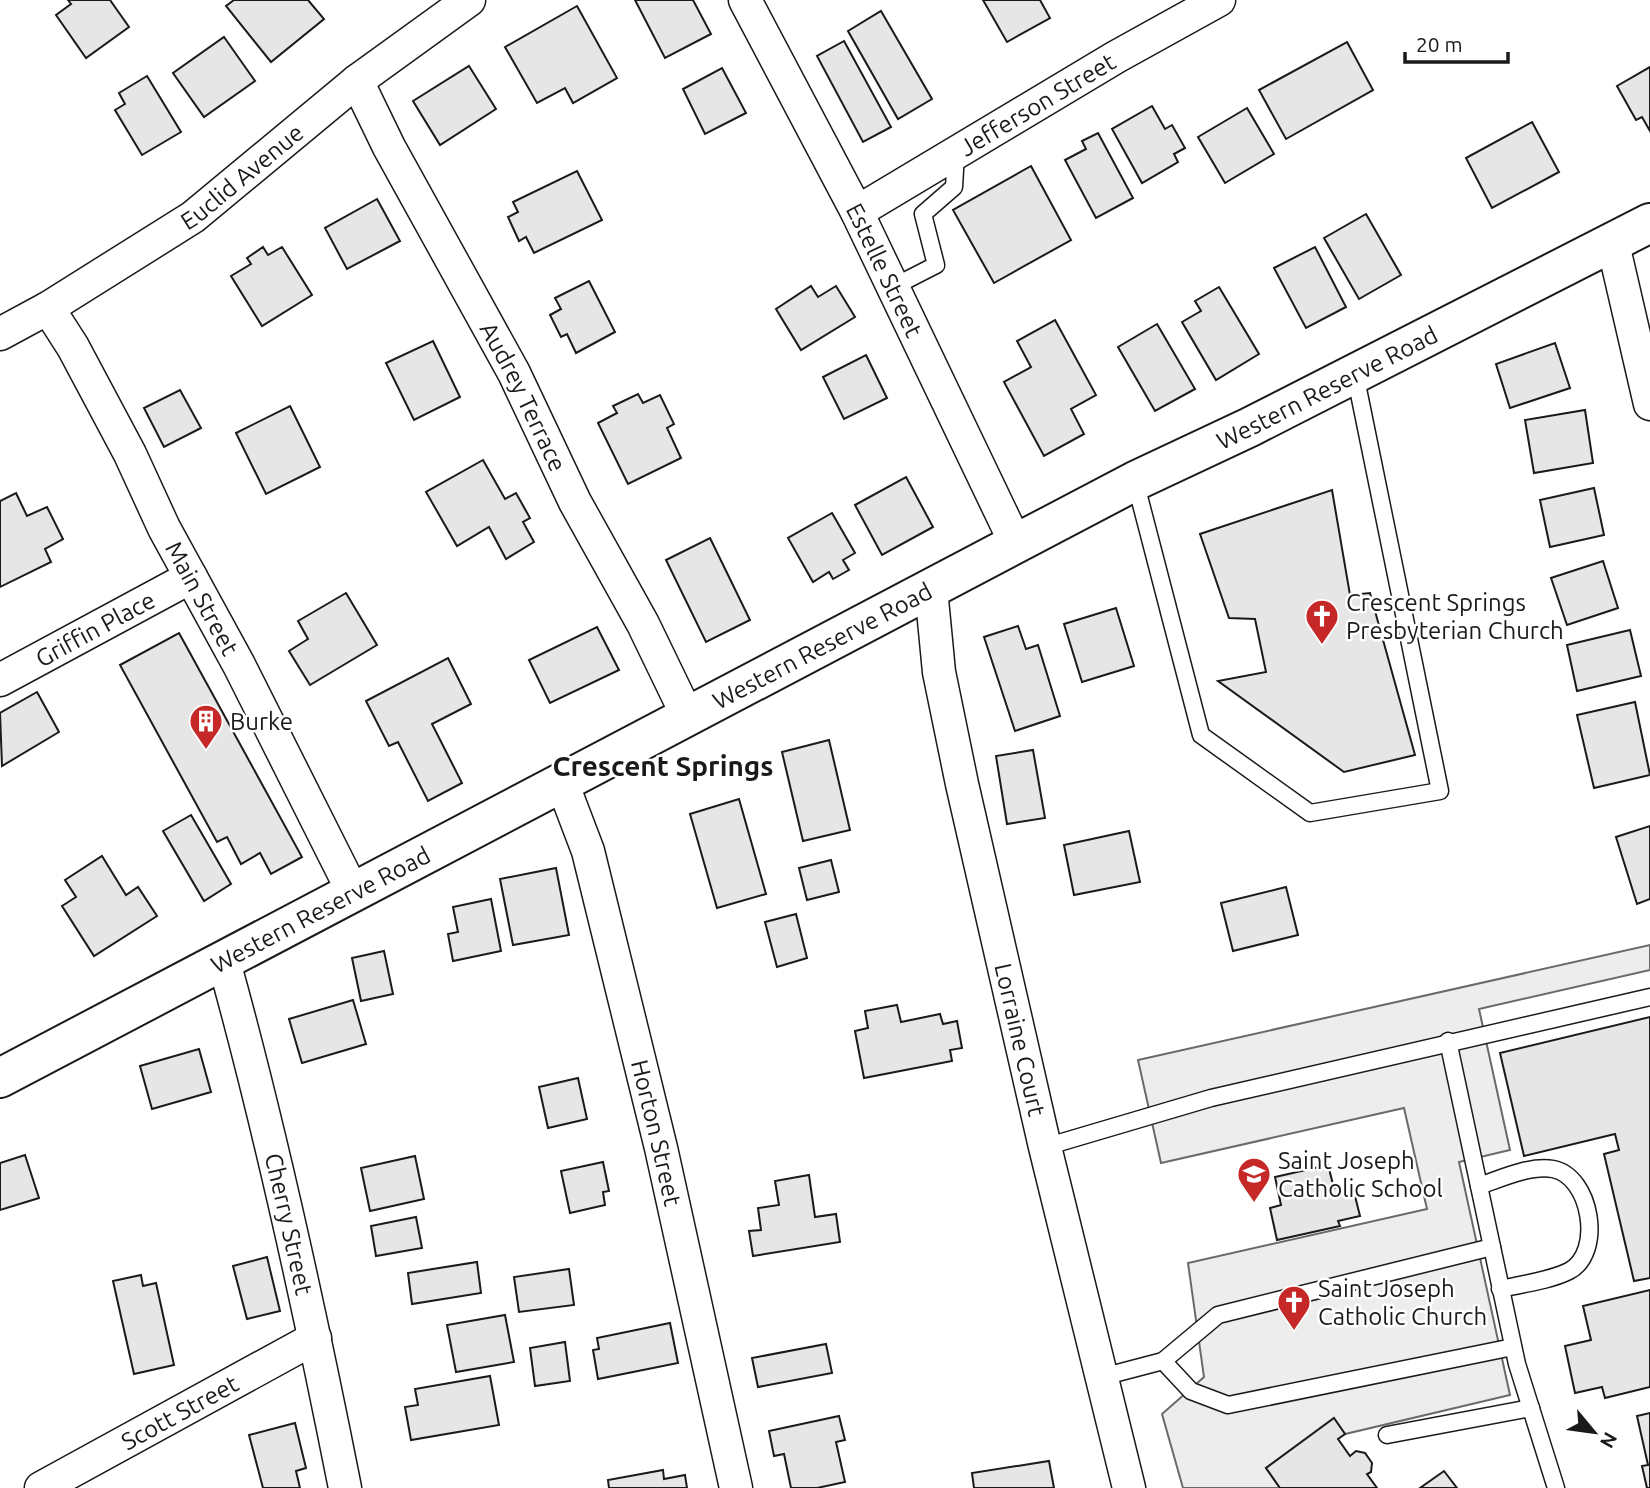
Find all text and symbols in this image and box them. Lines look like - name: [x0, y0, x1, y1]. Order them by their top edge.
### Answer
- scale bar: [1405, 21, 1508, 65]
- text: 20 m: [1416, 32, 1463, 56]
- street label: Jefferson Street: [955, 47, 1120, 161]
- street label: Euclid Avenue: [176, 118, 308, 235]
- street label: Estelle Street: [841, 198, 928, 342]
- street label: Audrey Terrace: [475, 317, 572, 475]
- street label: Western Reserve Road: [1212, 320, 1442, 454]
- street label: Main Street: [160, 537, 245, 660]
- street label: Western Reserve Road: [708, 577, 936, 714]
- street label: Griffin Place: [31, 586, 159, 672]
- place label: Crescent Springs Presbyterian Church: [1346, 589, 1564, 644]
- church icon: Crescent Springs Presbyterian Church: [1303, 597, 1341, 646]
- building icon: Burke: [187, 702, 225, 751]
- place label: Burke: [230, 708, 293, 735]
- district label: Crescent Springs: [553, 750, 774, 781]
- street label: Western Reserve Road: [206, 841, 435, 978]
- street label: Lorraine Court: [990, 961, 1051, 1119]
- street label: Horton Street: [626, 1057, 687, 1209]
- place label: Saint Joseph Catholic School: [1278, 1147, 1443, 1202]
- street label: Cherry Street: [260, 1150, 318, 1298]
- school or university icon: Saint Joseph Catholic School: [1235, 1155, 1273, 1204]
- place label: Saint Joseph Catholic Church: [1318, 1275, 1487, 1330]
- church icon: Saint Joseph Catholic Church: [1275, 1283, 1313, 1332]
- street label: Scott Street: [116, 1369, 243, 1455]
- north arrow: [1559, 1397, 1629, 1467]
- text: N: [1596, 1429, 1622, 1452]

